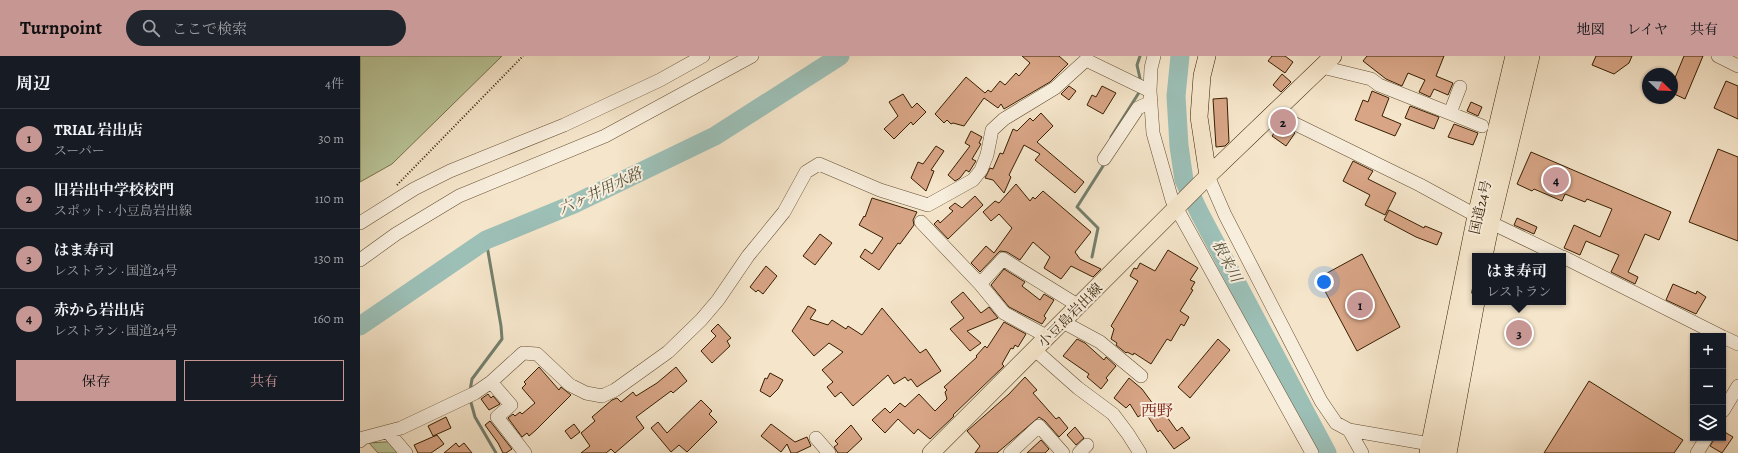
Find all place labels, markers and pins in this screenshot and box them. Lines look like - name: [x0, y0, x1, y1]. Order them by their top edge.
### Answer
- pin: 2: [1270, 107, 1296, 137]
- pin: 4: [1543, 165, 1569, 195]
- pin: 1: [1347, 290, 1373, 320]
- pin: 3: [1506, 318, 1532, 348]

